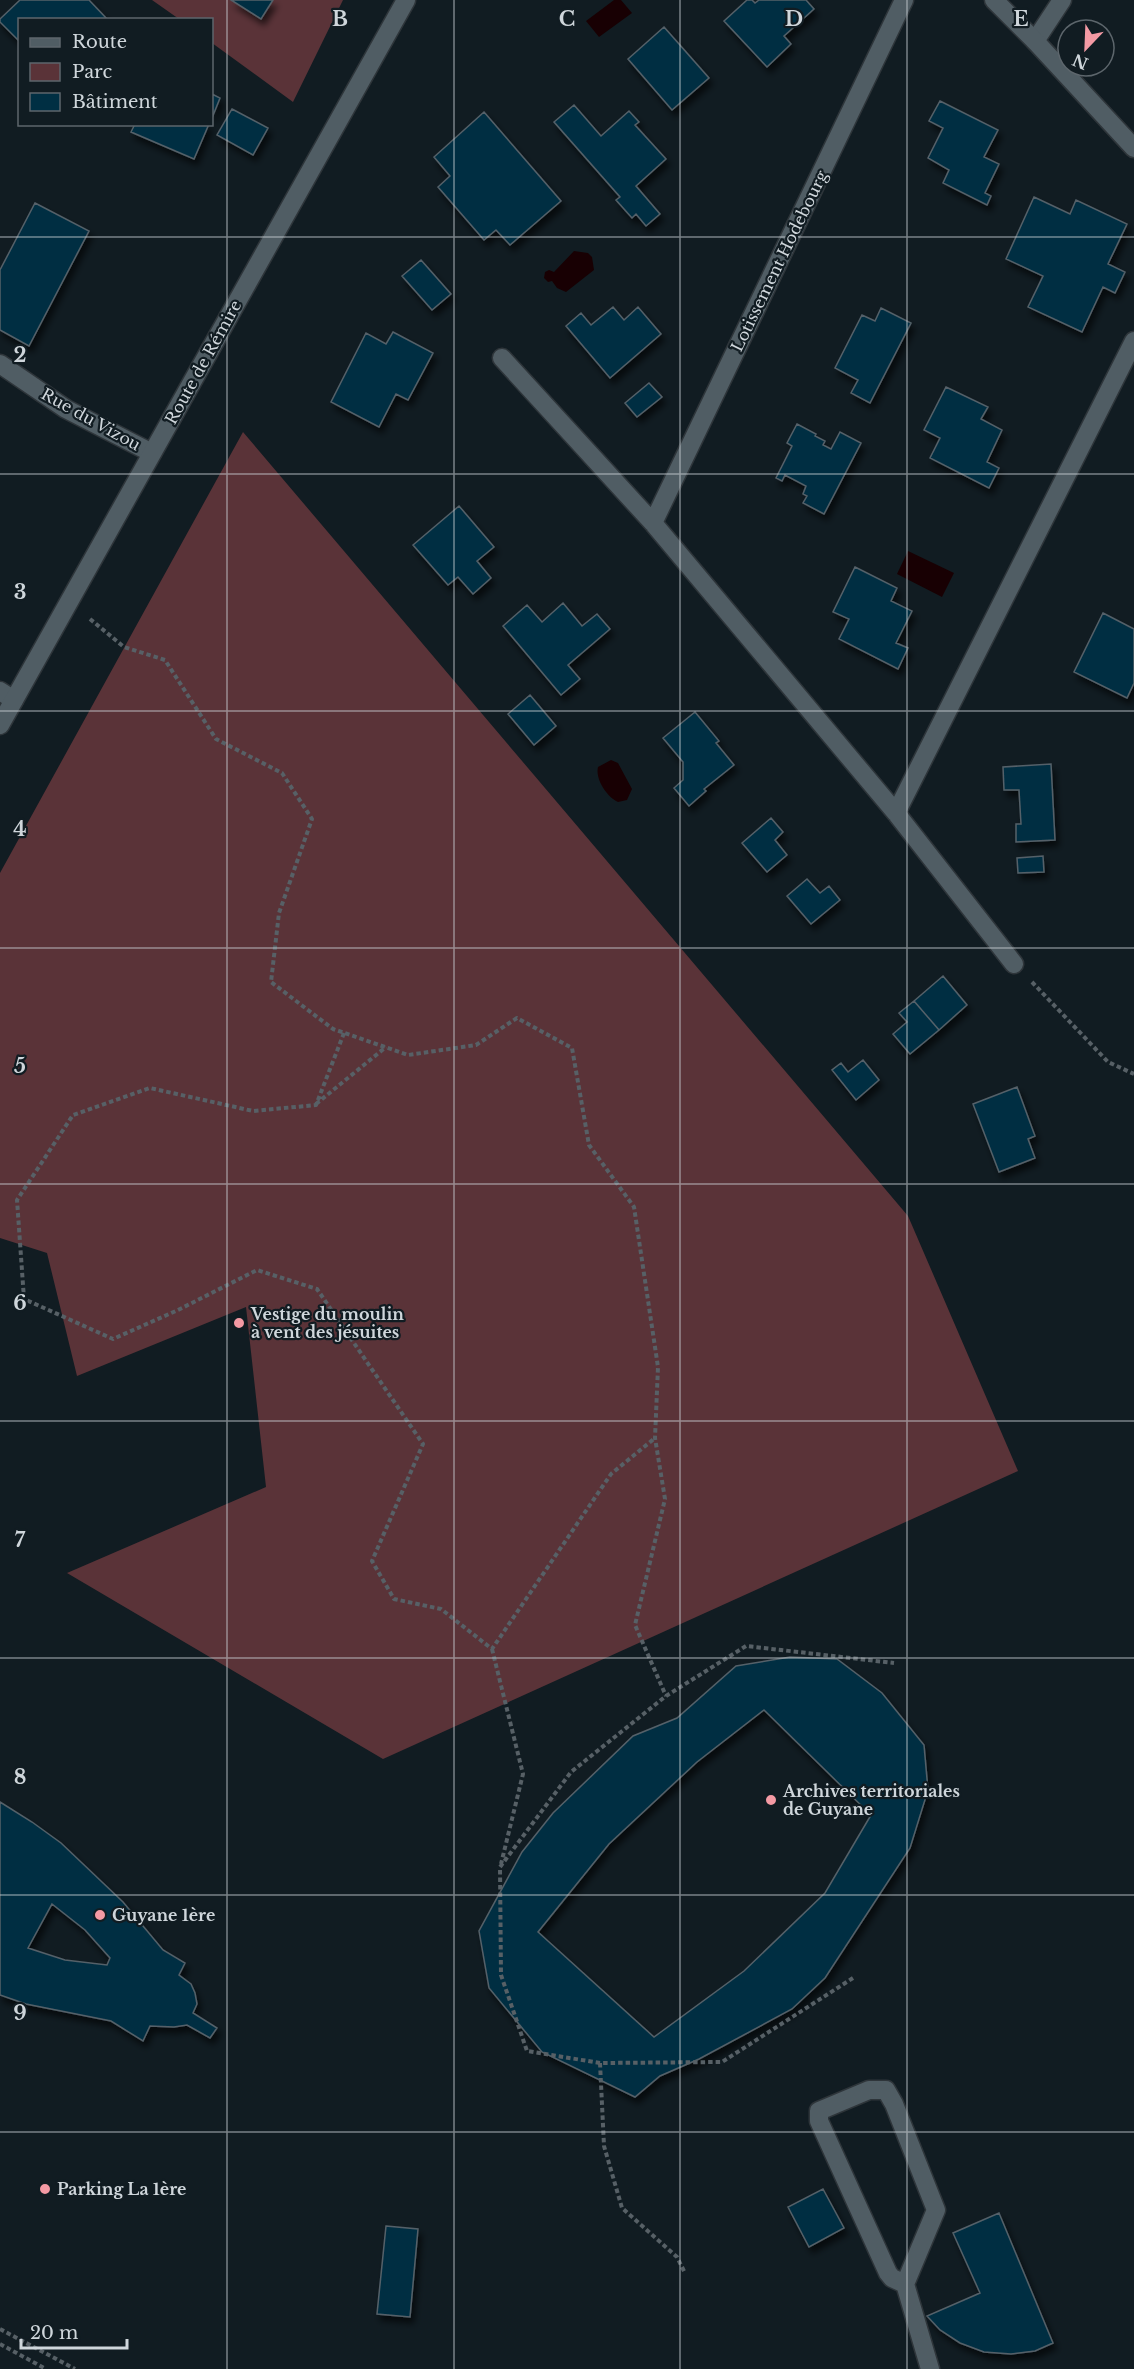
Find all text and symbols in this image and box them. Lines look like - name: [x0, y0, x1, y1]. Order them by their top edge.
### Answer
- text: B: [332, 7, 348, 31]
- text: C: [559, 7, 575, 31]
- text: D: [785, 7, 803, 31]
- text: E: [1013, 7, 1029, 31]
- legend: [18, 18, 213, 126]
- north arrow: [1056, 18, 1116, 78]
- text: Route: [72, 31, 127, 53]
- text: N: [1069, 50, 1091, 74]
- text: Parc: [72, 61, 113, 83]
- text: Bâtiment: [72, 91, 158, 113]
- street label: Lotissement Hodebourg: [726, 167, 832, 355]
- street label: Route de Rémire: [161, 296, 245, 428]
- text: 2: [13, 343, 27, 367]
- street label: Rue du Vizou: [38, 383, 144, 455]
- text: 3: [14, 580, 26, 604]
- text: 4: [13, 817, 27, 841]
- text: 5: [14, 1054, 26, 1078]
- text: 6: [13, 1291, 27, 1315]
- place label: Vestige du moulin à vent des jésuites: [250, 1304, 404, 1342]
- marker: Vestige du moulin à vent des jésuites: [232, 1316, 246, 1330]
- text: 7: [15, 1528, 26, 1552]
- text: 8: [14, 1765, 26, 1789]
- place label: Archives territoriales de Guyane: [782, 1781, 960, 1819]
- marker: Archives territoriales de Guyane: [764, 1793, 778, 1807]
- place label: Guyane 1ère: [112, 1905, 215, 1925]
- marker: Guyane 1ère: [93, 1908, 107, 1922]
- text: 9: [13, 2001, 27, 2025]
- place label: Parking La 1ère: [57, 2179, 186, 2199]
- marker: Parking La 1ère: [38, 2182, 52, 2196]
- scale bar: [21, 2312, 128, 2350]
- text: 20 m: [30, 2322, 78, 2344]

